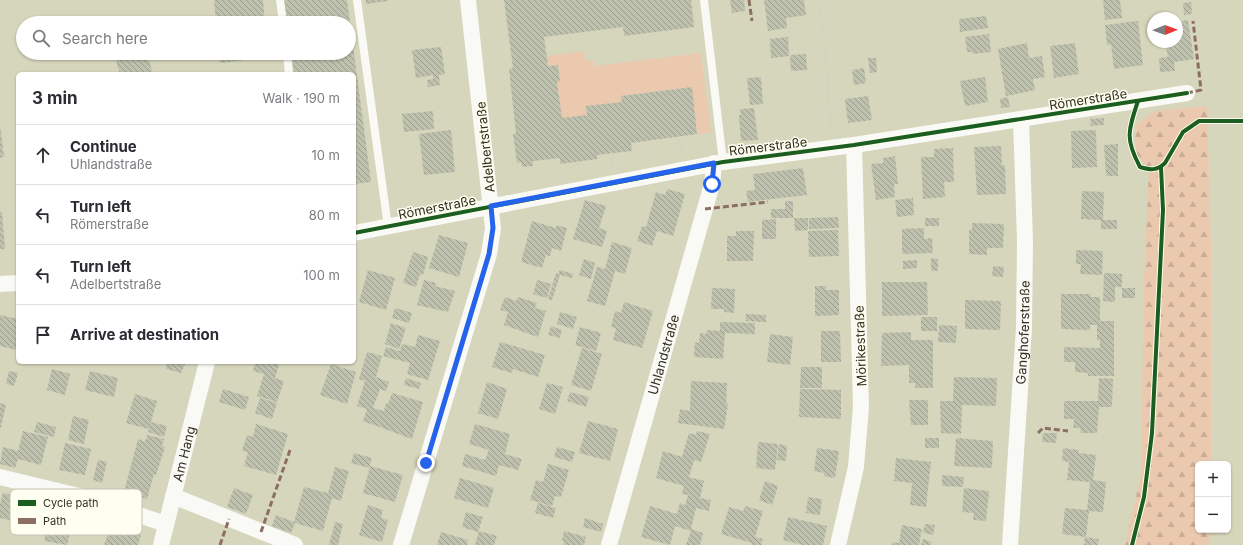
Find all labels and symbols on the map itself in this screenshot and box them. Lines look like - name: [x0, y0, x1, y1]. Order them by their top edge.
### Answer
- north arrow: [1147, 12, 1183, 48]
- street label: Römerstraße: [1048, 85, 1128, 113]
- street label: Adelbertstraße: [472, 101, 498, 193]
- street label: Römerstraße: [728, 133, 808, 159]
- route start: [703, 175, 721, 193]
- street label: Römerstraße: [397, 192, 477, 222]
- street label: Ganghoferstraße: [1012, 280, 1033, 385]
- street label: Mörikestraße: [851, 305, 869, 387]
- street label: Uhlandstraße: [644, 313, 682, 396]
- street label: Am Hang: [169, 424, 199, 483]
- route end: [417, 454, 435, 472]
- legend: [10, 489, 142, 535]
- text: Cycle path: [43, 496, 99, 510]
- text: Path: [43, 514, 66, 528]

